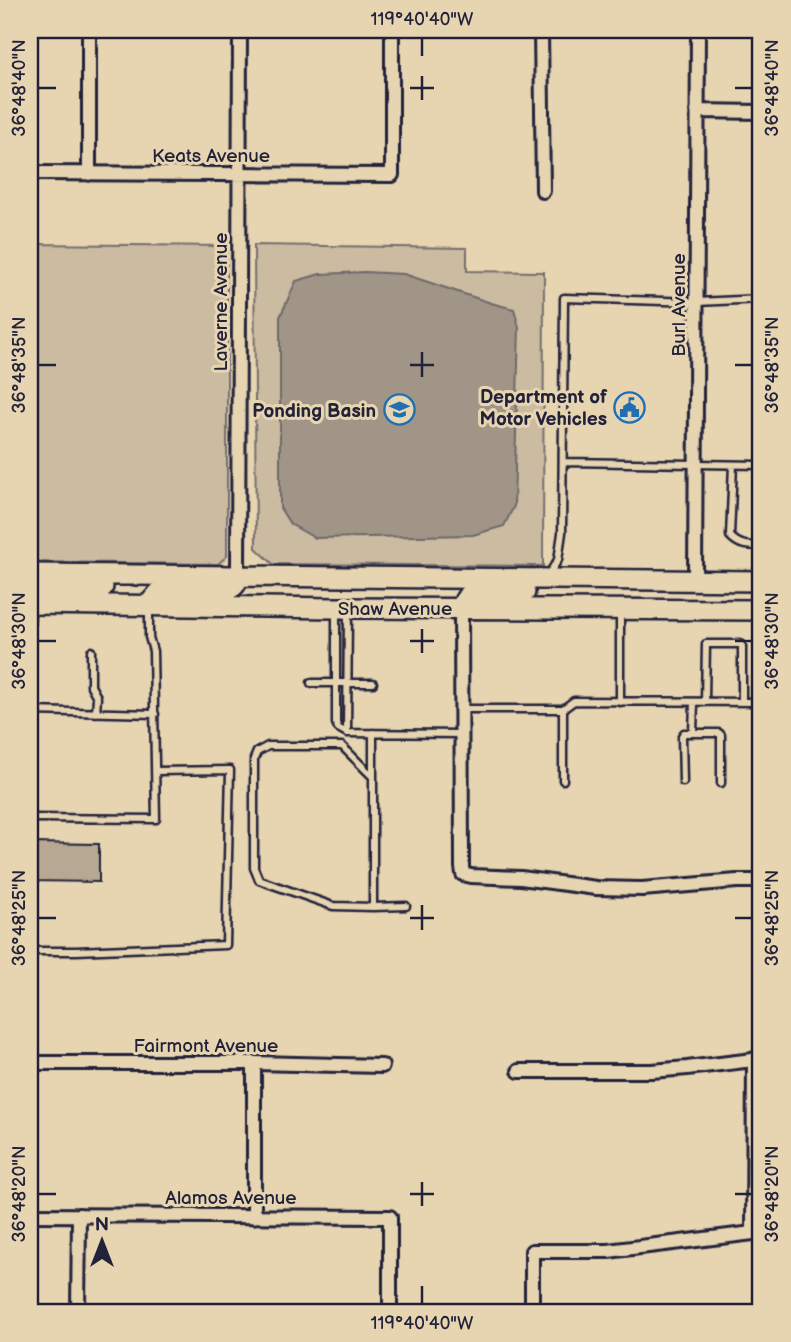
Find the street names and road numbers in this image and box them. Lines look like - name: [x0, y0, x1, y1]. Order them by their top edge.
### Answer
- street label: Keats Avenue: [152, 145, 270, 168]
- street label: Laverne Avenue: [210, 232, 233, 372]
- street label: Burl Avenue: [668, 253, 691, 357]
- street label: Shaw Avenue: [338, 598, 452, 621]
- street label: Fairmont Avenue: [134, 1035, 278, 1058]
- street label: Alamos Avenue: [165, 1187, 297, 1210]

